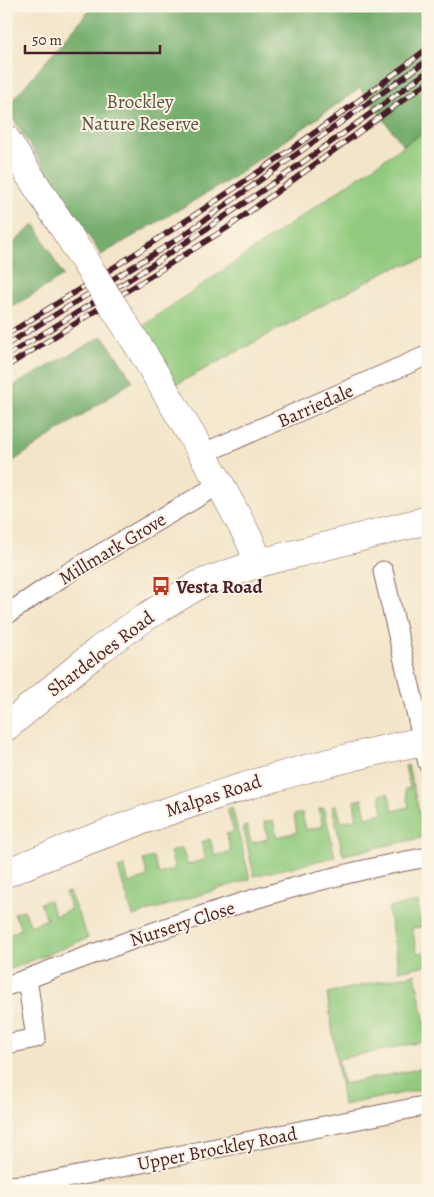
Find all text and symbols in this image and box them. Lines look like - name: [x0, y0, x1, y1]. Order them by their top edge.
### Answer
- scale bar: [25, 22, 160, 54]
- text: 50 m: [32, 30, 62, 50]
- park label: Brockley Nature Reserve: [81, 89, 199, 137]
- street label: Barriedale: [273, 378, 358, 434]
- street label: Millmark Grove: [54, 507, 171, 591]
- place label: Vesta Road: [175, 574, 263, 600]
- bus stop icon: Vesta Road: [150, 575, 172, 597]
- street label: Shardeloes Road: [42, 604, 160, 703]
- street label: Malpas Road: [162, 768, 265, 824]
- street label: Nursery Close: [126, 895, 238, 953]
- street label: Upper Brockley Road: [135, 1121, 300, 1177]

